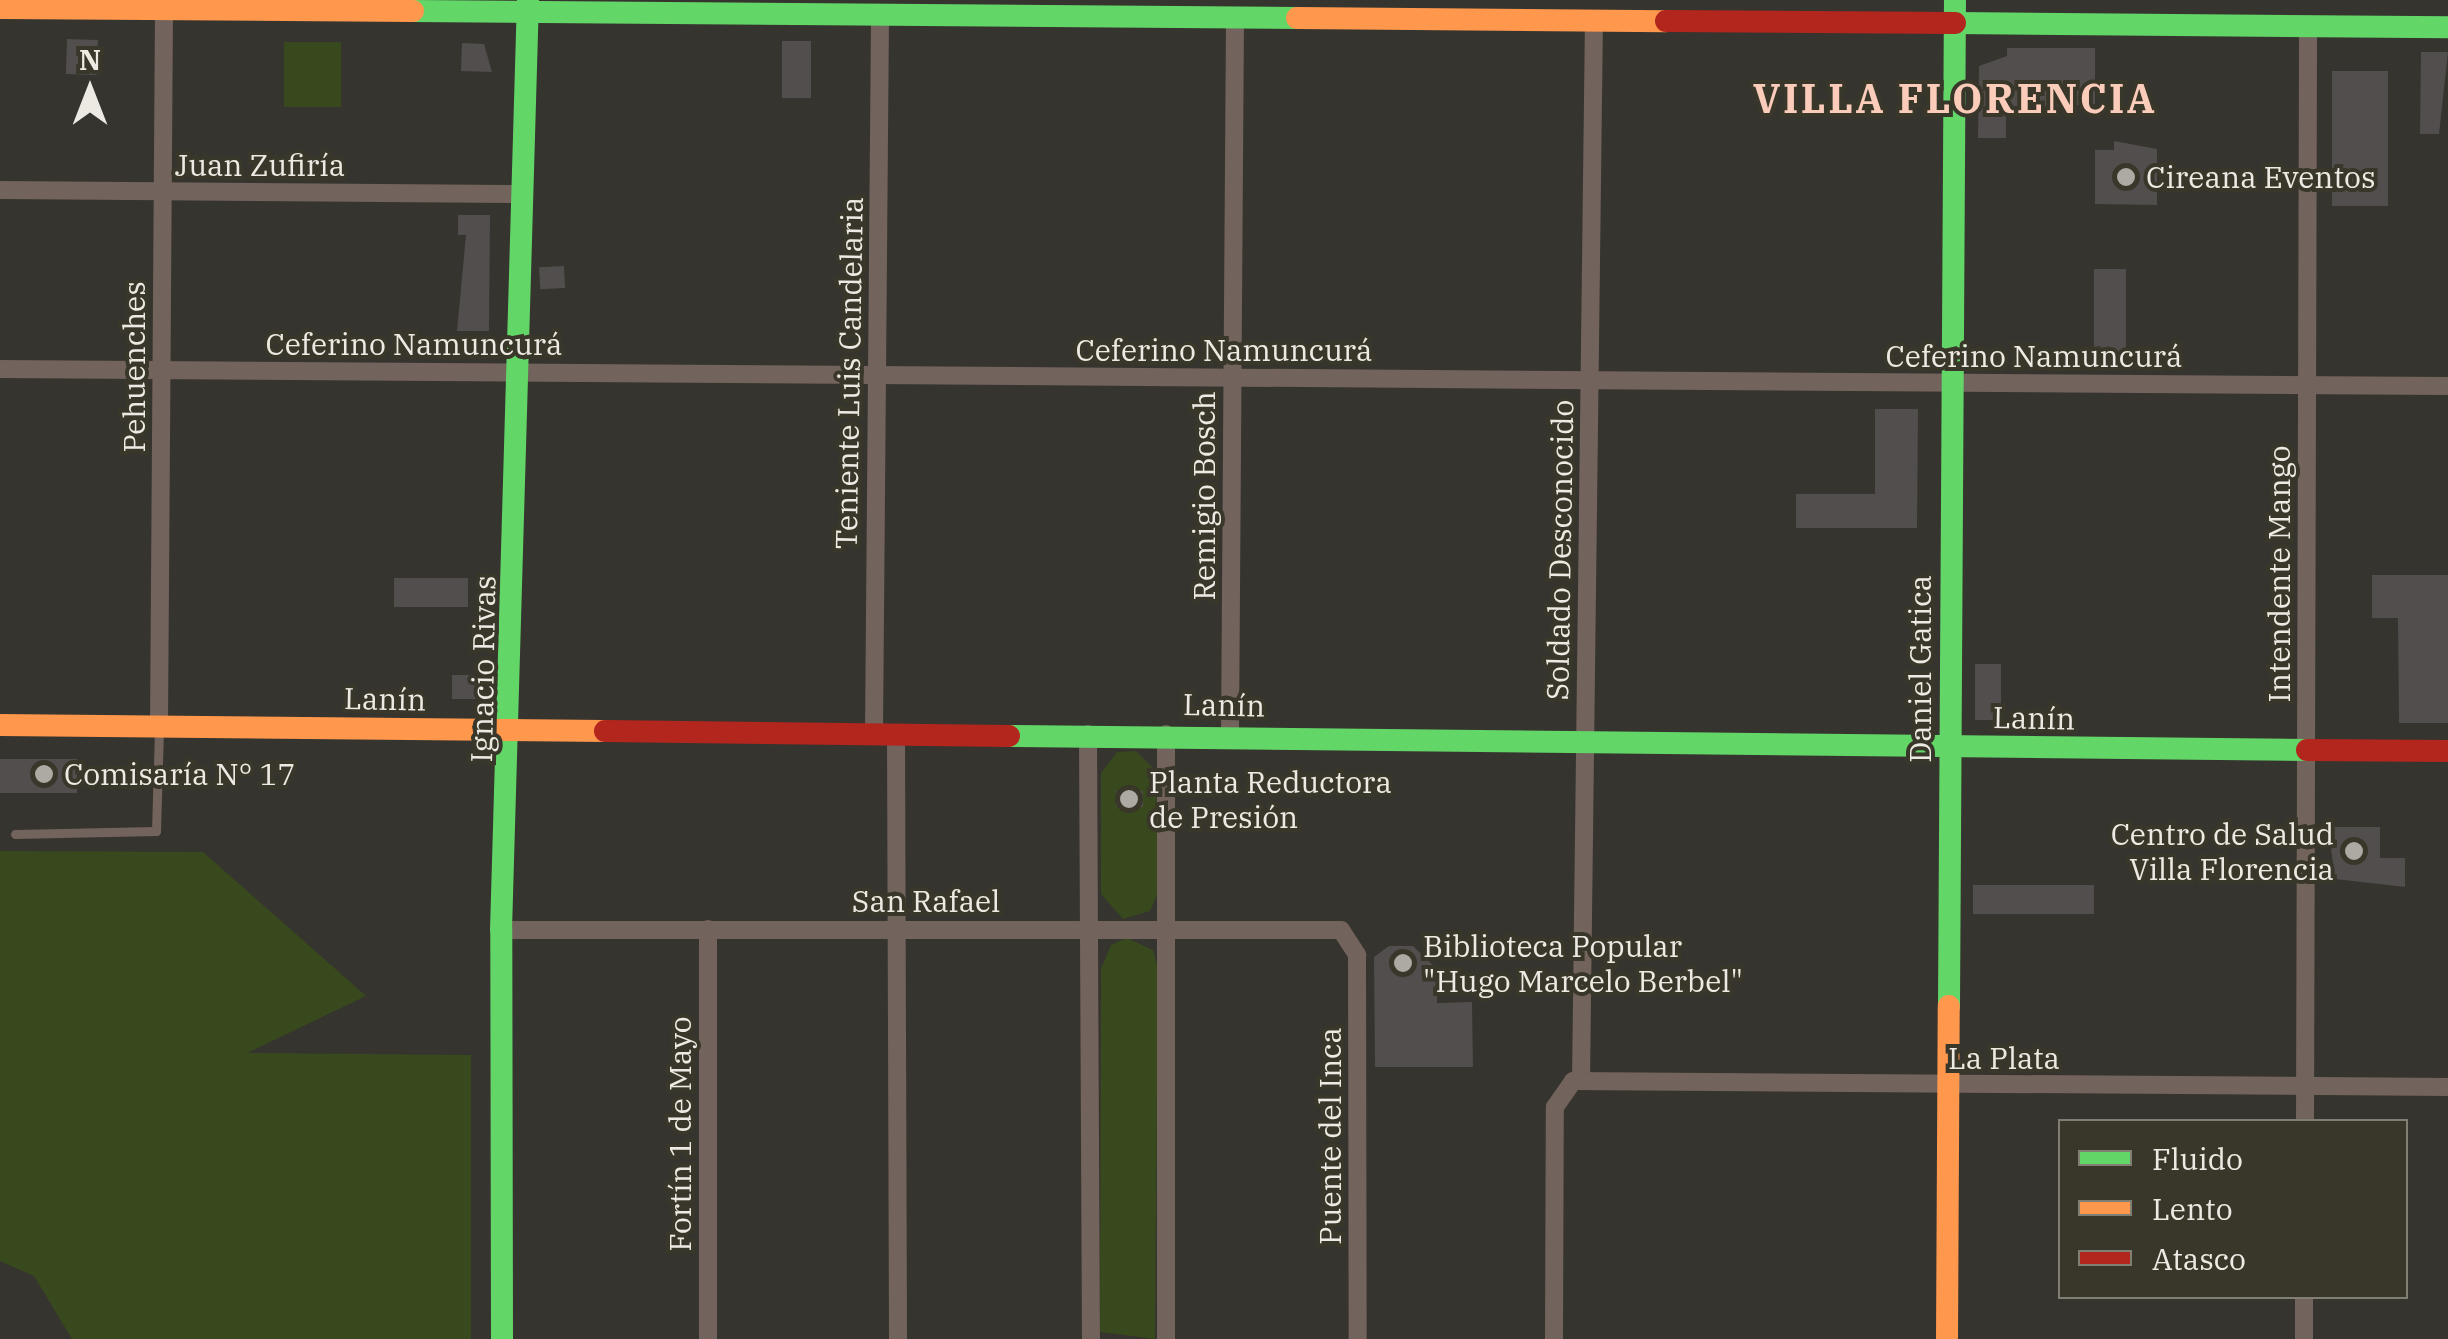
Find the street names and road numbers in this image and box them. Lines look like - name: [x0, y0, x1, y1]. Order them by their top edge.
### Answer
- street label: Juan Zufiría: [175, 147, 345, 183]
- street label: Teniente Luis Candelaria: [828, 196, 870, 550]
- street label: Pehuenches: [116, 281, 152, 453]
- street label: Ceferino Namuncurá: [266, 326, 562, 362]
- street label: Ceferino Namuncurá: [1076, 332, 1372, 368]
- street label: Ceferino Namuncurá: [1886, 338, 2182, 374]
- street label: Remigio Bosch: [1186, 391, 1222, 601]
- street label: Soldado Desconocido: [1539, 399, 1581, 701]
- street label: Intendente Mango: [2261, 445, 2297, 703]
- street label: Ignacio Rivas: [463, 575, 503, 763]
- street label: Daniel Gatica: [1902, 575, 1938, 763]
- street label: Lanín: [344, 680, 426, 718]
- street label: Lanín: [1183, 686, 1265, 724]
- street label: Lanín: [1993, 699, 2075, 737]
- street label: San Rafael: [852, 883, 1000, 919]
- street label: Fortín 1 de Mayo: [662, 1016, 698, 1252]
- street label: Puente del Inca: [1312, 1027, 1348, 1245]
- street label: La Plata: [1948, 1040, 2060, 1076]

